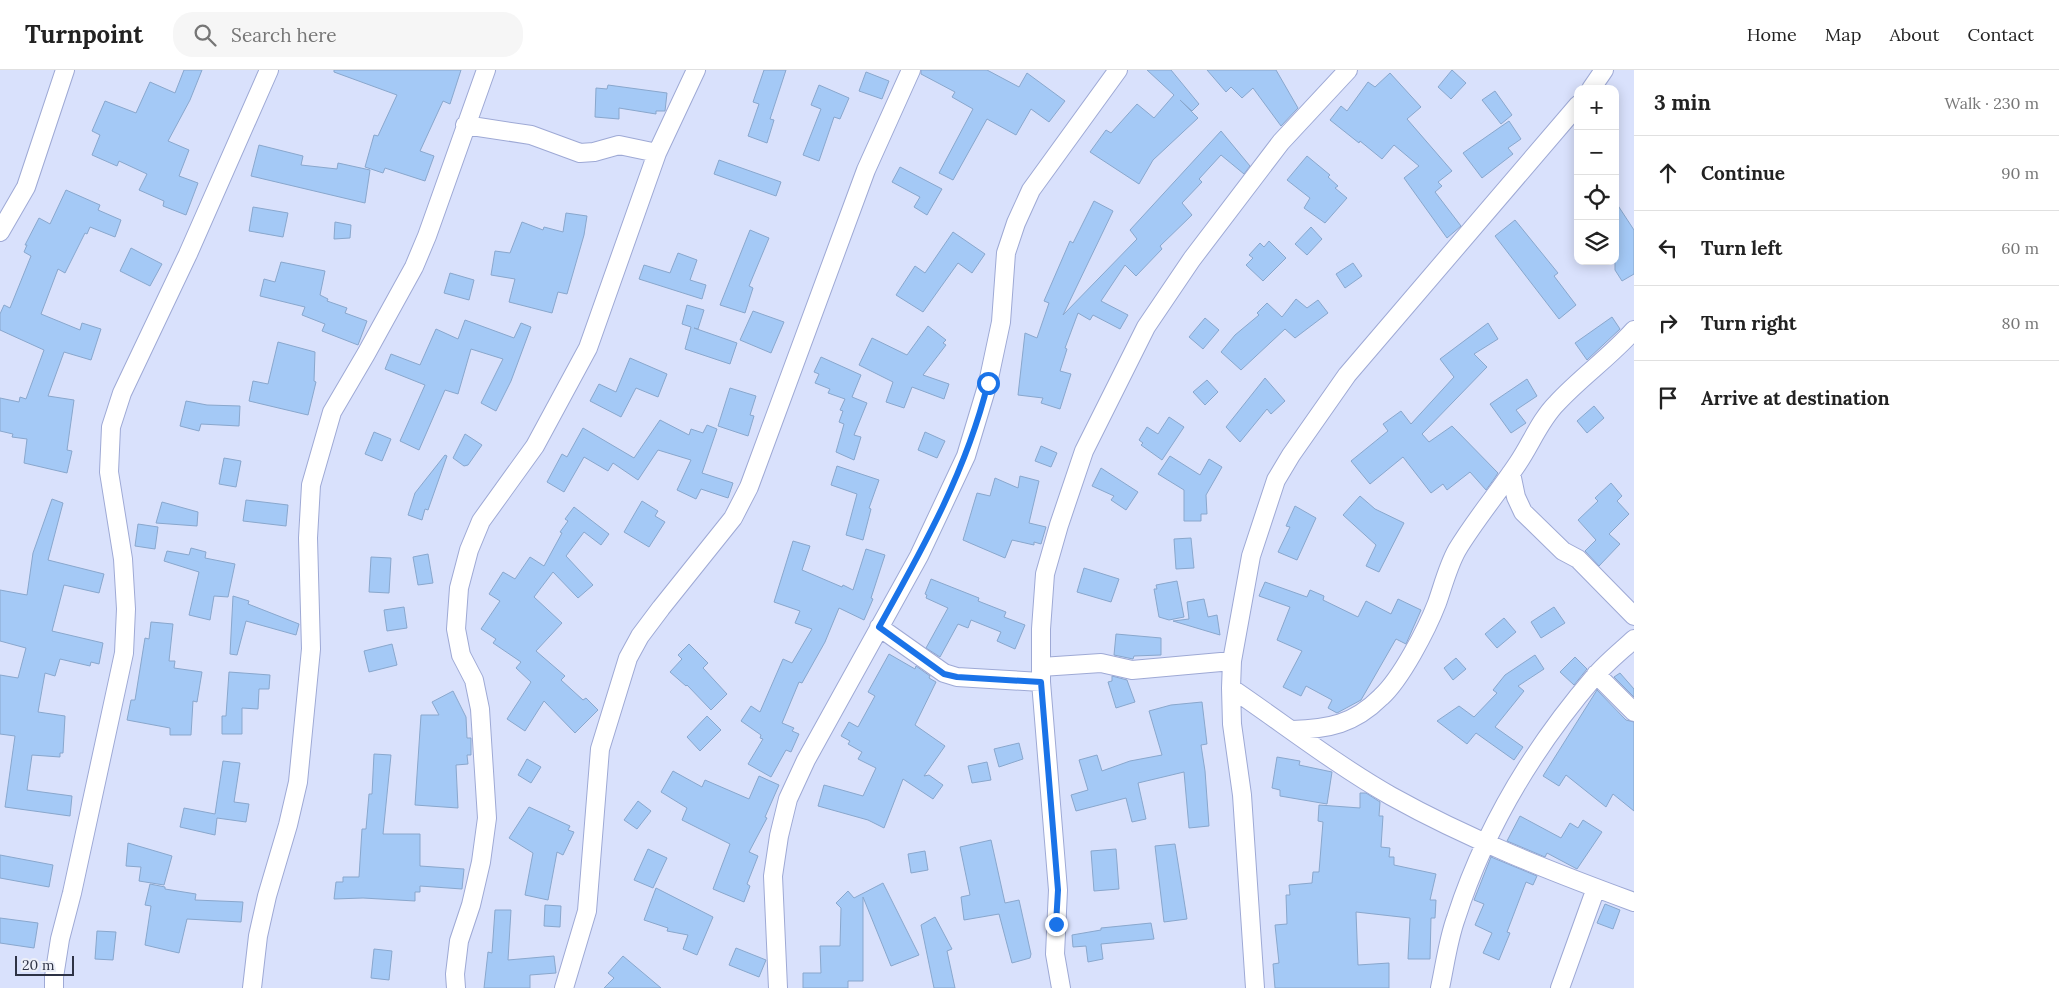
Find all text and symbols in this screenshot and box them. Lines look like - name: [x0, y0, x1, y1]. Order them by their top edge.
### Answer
- search box: [173, 12, 523, 57]
- text: Turnpoint: [25, 19, 143, 50]
- icon: search: [191, 21, 219, 49]
- text: Search here: [231, 23, 337, 47]
- text: Home: [1747, 23, 1797, 46]
- text: Map: [1825, 23, 1861, 46]
- text: About: [1889, 23, 1939, 46]
- text: Contact: [1967, 23, 2034, 46]
- map controls: [1574, 85, 1619, 265]
- button: +: [1574, 85, 1619, 130]
- text: 3 min: [1654, 89, 1711, 116]
- text: Walk · 230 m: [1944, 93, 2039, 113]
- button: −: [1574, 130, 1619, 175]
- icon: ahead: [1654, 159, 1682, 187]
- text: Continue: [1701, 161, 1785, 185]
- text: 90 m: [2001, 163, 2039, 183]
- button: locate: [1574, 175, 1619, 220]
- button: layers: [1574, 220, 1619, 265]
- icon: left: [1654, 234, 1682, 262]
- text: Turn left: [1701, 236, 1782, 260]
- text: 60 m: [2001, 238, 2039, 258]
- icon: right: [1654, 309, 1682, 337]
- text: Turn right: [1701, 311, 1797, 335]
- text: 80 m: [2002, 313, 2039, 333]
- route start: [977, 372, 1000, 395]
- icon: arrive: [1654, 384, 1682, 412]
- text: Arrive at destination: [1701, 386, 1890, 410]
- route end: [1045, 913, 1068, 936]
- scale bar: [15, 953, 74, 976]
- text: 20 m: [22, 956, 54, 974]

